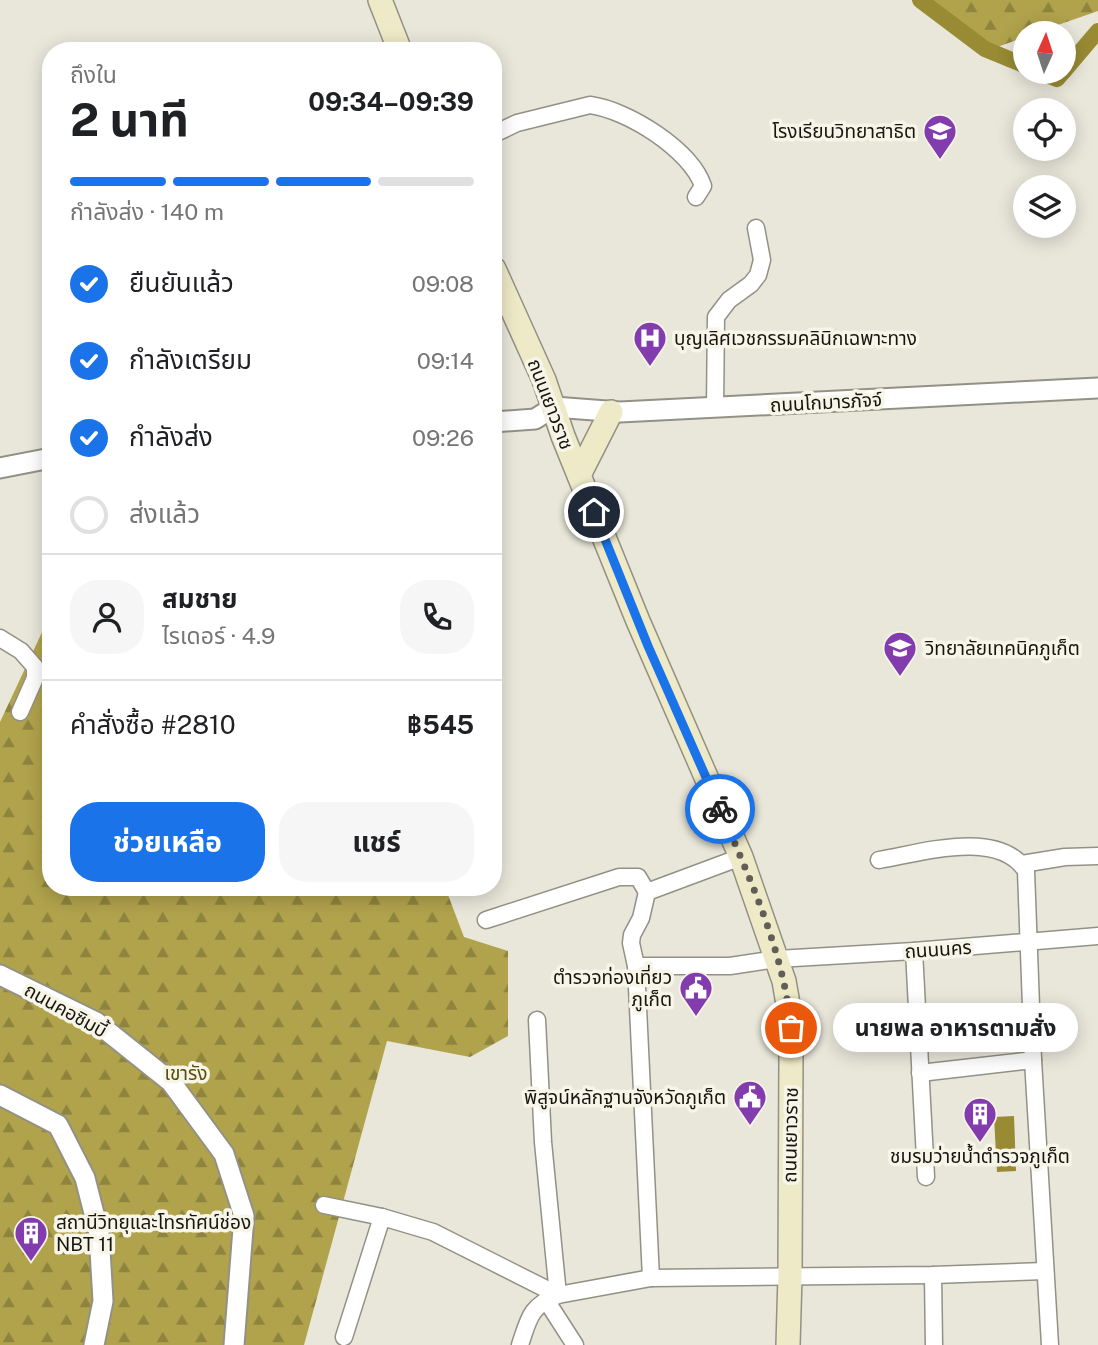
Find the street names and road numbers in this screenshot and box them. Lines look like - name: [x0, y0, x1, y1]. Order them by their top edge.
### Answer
- street label: ถนนเยาวราช: [524, 355, 578, 453]
- street label: ถนนโกมารภัจจ์: [769, 388, 883, 416]
- street label: ถนนนคร: [904, 936, 972, 962]
- street label: ถนนคอซิมบี้: [21, 977, 112, 1042]
- street label: ถนนเยาวราช: [778, 1087, 802, 1183]

